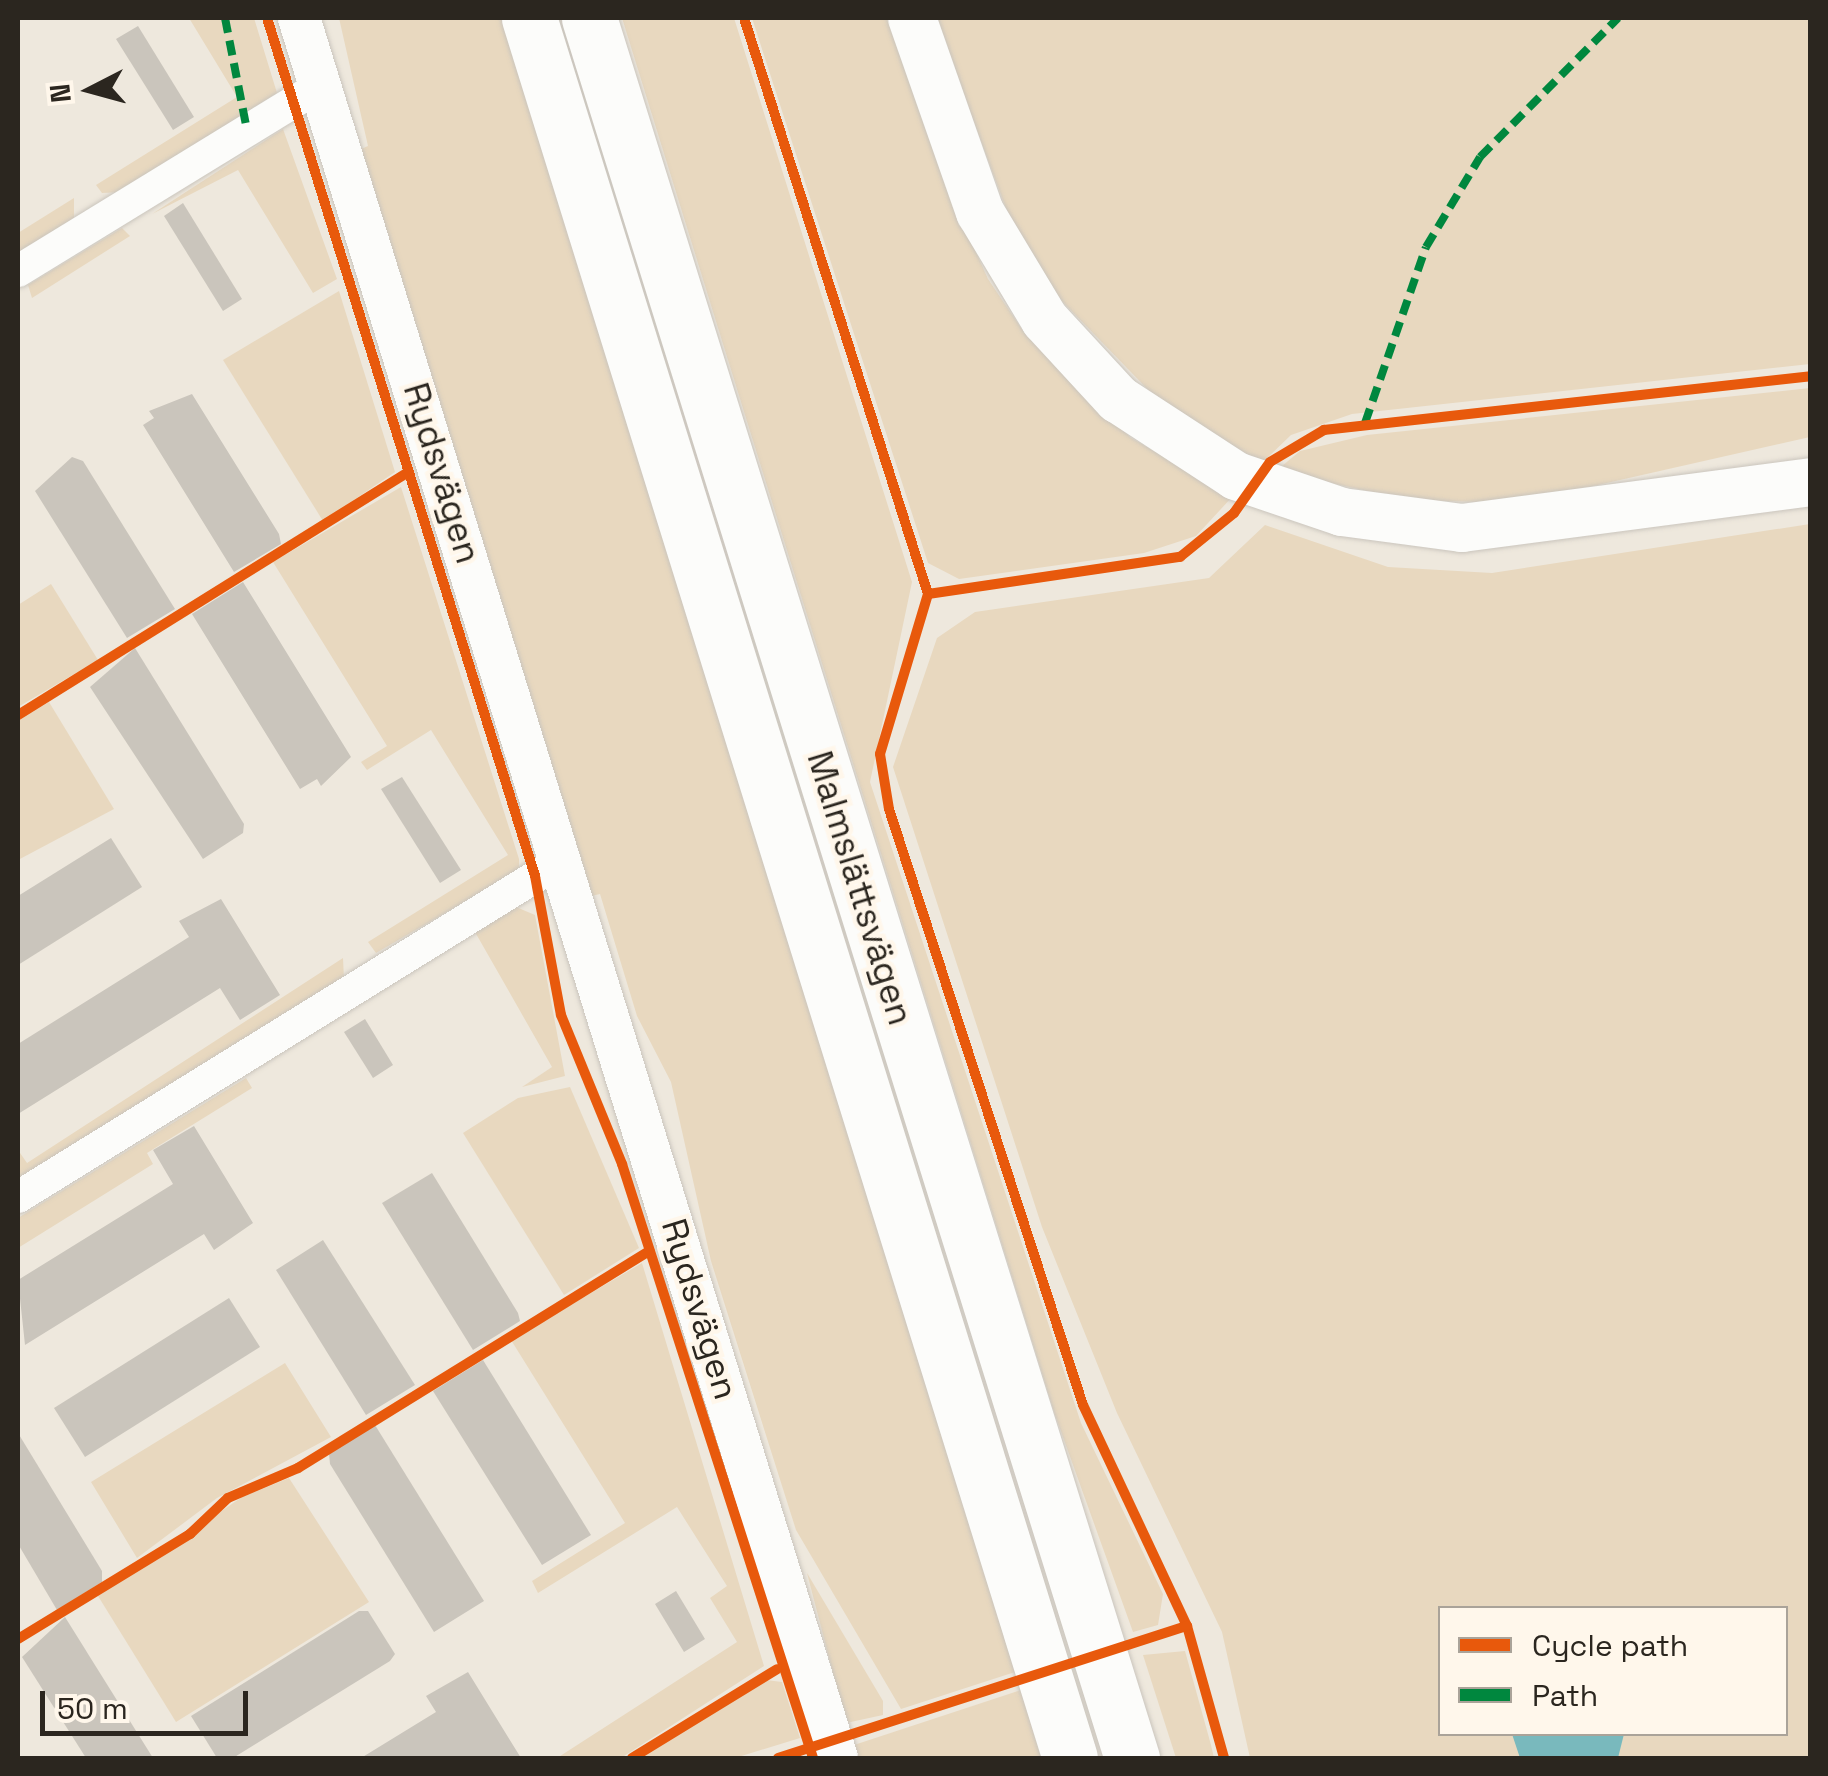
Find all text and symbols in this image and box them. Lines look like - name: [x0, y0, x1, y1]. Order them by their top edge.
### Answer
- north arrow: [40, 40, 140, 140]
- text: N: [41, 82, 79, 104]
- street label: Rydsvägen: [395, 378, 489, 568]
- street label: Malmslättsvägen: [798, 746, 922, 1030]
- street label: Rydsvägen: [653, 1214, 747, 1404]
- legend: [1438, 1606, 1788, 1736]
- text: Cycle path: [1532, 1626, 1688, 1665]
- scale bar: [45, 1671, 252, 1733]
- text: Path: [1532, 1676, 1598, 1715]
- text: 50 m: [57, 1689, 128, 1728]

